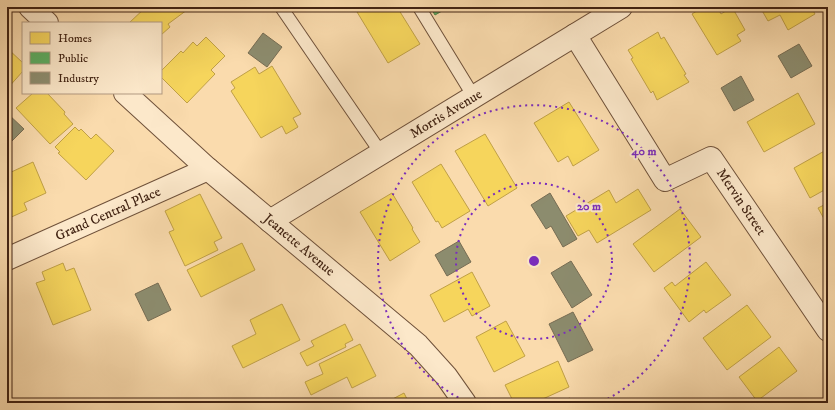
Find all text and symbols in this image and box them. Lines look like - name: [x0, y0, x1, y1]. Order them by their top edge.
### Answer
- legend: [22, 22, 162, 94]
- text: Homes: [58, 31, 92, 46]
- text: Public: [58, 51, 88, 66]
- text: Industry: [58, 71, 99, 86]
- street label: Morris Avenue: [406, 85, 486, 143]
- text: 40 m: [631, 144, 656, 159]
- street label: Mervin Street: [712, 165, 770, 239]
- street label: Grand Central Place: [53, 183, 164, 245]
- text: 20 m: [577, 199, 601, 214]
- street label: Jeanette Avenue: [258, 208, 339, 280]
- centre of rings: [527, 254, 541, 268]

